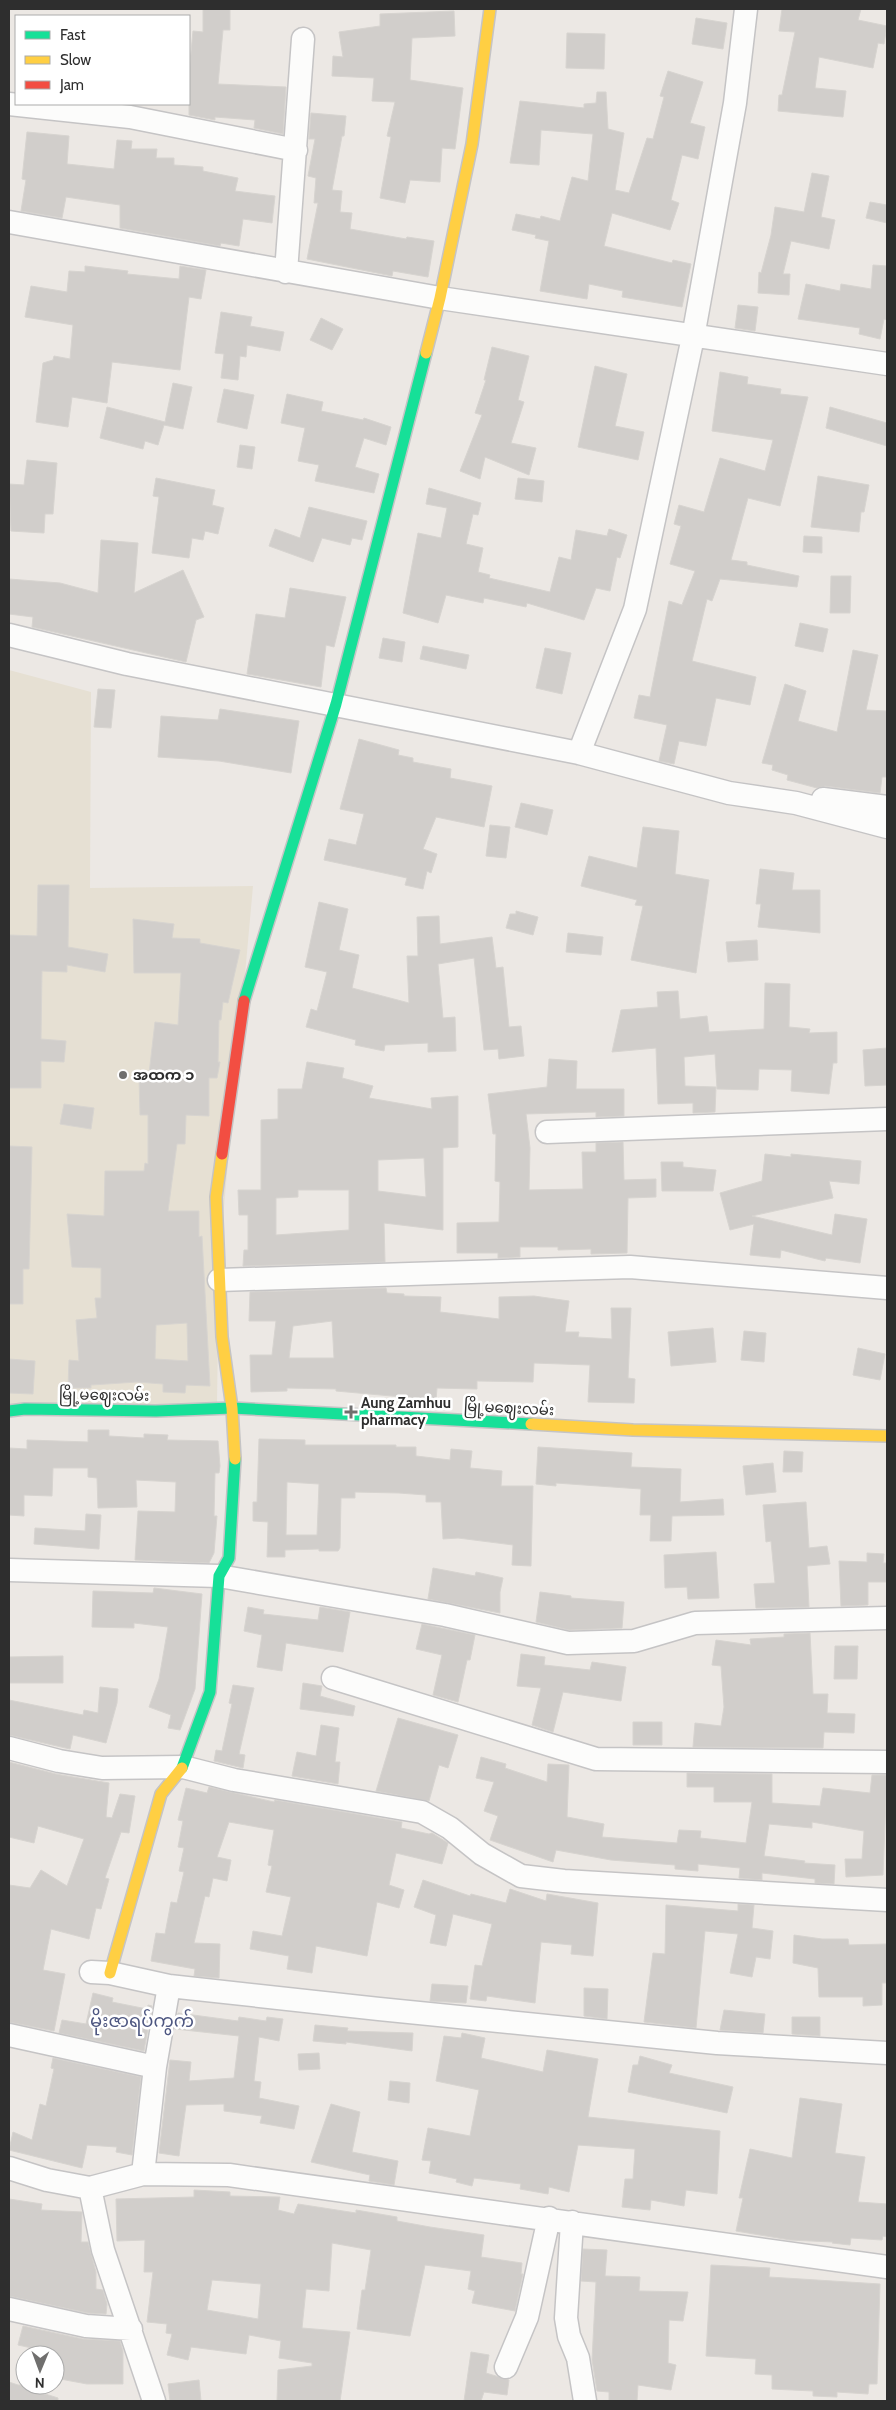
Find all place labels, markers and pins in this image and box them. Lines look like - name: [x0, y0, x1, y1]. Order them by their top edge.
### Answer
- place label: အထက ၁: [133, 1066, 194, 1084]
- marker: အထက ၁: [117, 1069, 129, 1081]
- place label: Aung Zamhuu pharmacy: [361, 1394, 451, 1429]
- marker: Aung Zamhuu pharmacy: [345, 1406, 357, 1418]

